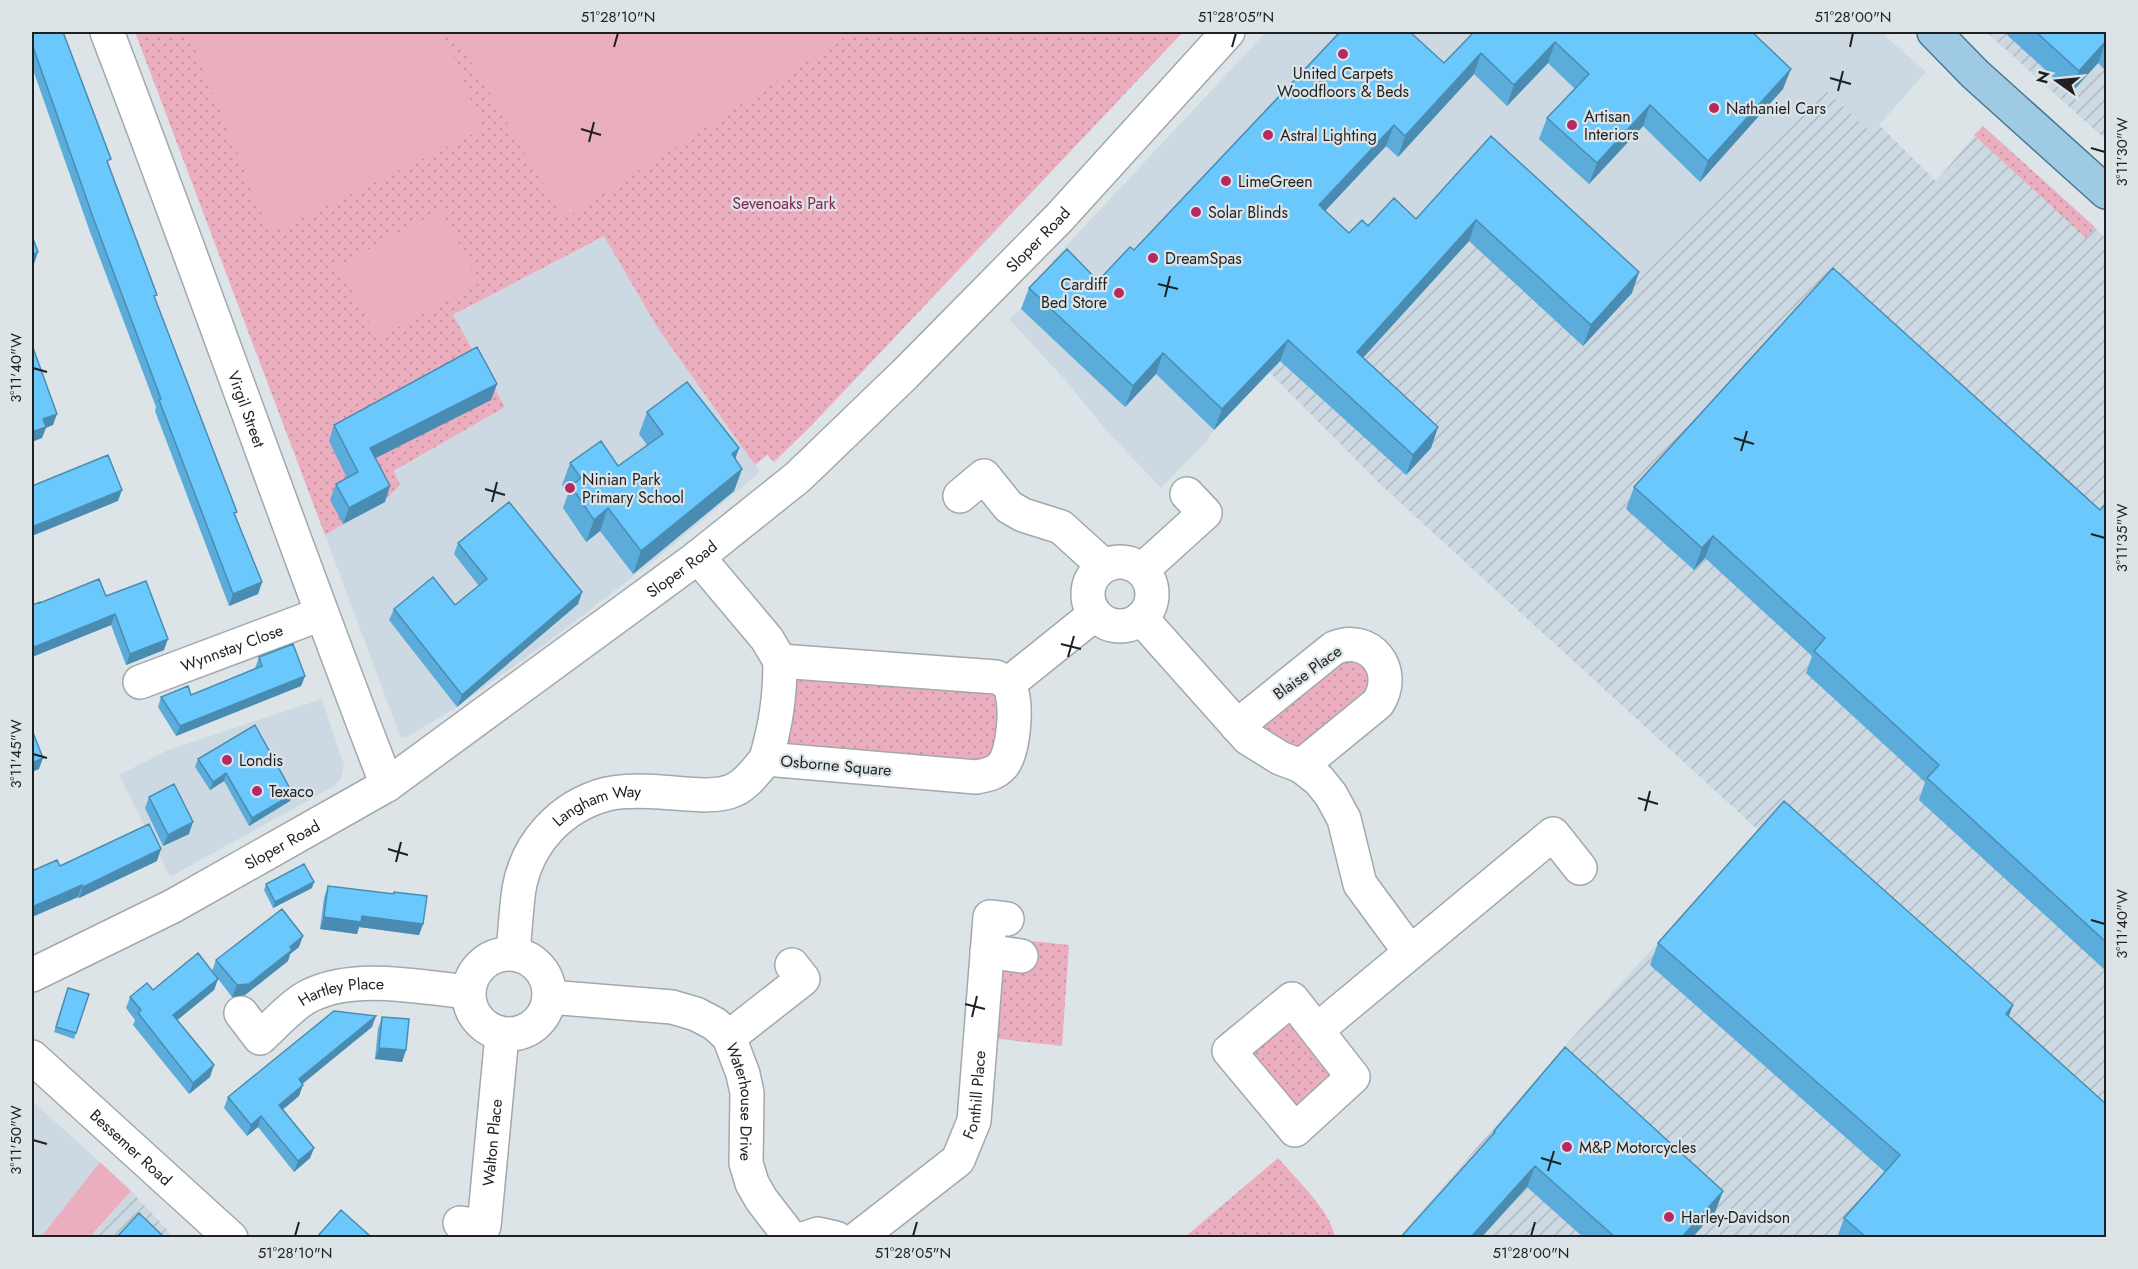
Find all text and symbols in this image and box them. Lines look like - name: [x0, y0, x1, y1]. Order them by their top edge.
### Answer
- text: 51°28'10"N: [581, 6, 655, 28]
- text: 51°28'05"N: [1198, 6, 1274, 28]
- text: 51°28'00"N: [1815, 6, 1891, 28]
- marker: United Carpets Woodfloors & Beds: [1336, 47, 1350, 61]
- north arrow: [2027, 51, 2087, 111]
- place label: United Carpets Woodfloors & Beds: [1277, 62, 1409, 103]
- text: N: [2030, 68, 2056, 86]
- place label: Nathaniel Cars: [1726, 97, 1826, 120]
- marker: Nathaniel Cars: [1707, 101, 1721, 115]
- place label: Artisan Interiors: [1584, 105, 1639, 146]
- text: 3°11'30"W: [2111, 117, 2133, 187]
- marker: Artisan Interiors: [1565, 118, 1579, 132]
- place label: Astral Lighting: [1280, 124, 1377, 147]
- marker: Astral Lighting: [1261, 128, 1275, 142]
- place label: LimeGreen: [1238, 170, 1313, 193]
- marker: LimeGreen: [1219, 174, 1233, 188]
- park label: Sevenoaks Park: [732, 192, 837, 215]
- place label: Solar Blinds: [1208, 201, 1288, 224]
- street label: Sloper Road: [1001, 202, 1076, 278]
- marker: Solar Blinds: [1189, 205, 1203, 219]
- place label: DreamSpas: [1165, 247, 1242, 270]
- marker: DreamSpas: [1146, 251, 1160, 265]
- place label: Cardiff Bed Store: [1041, 273, 1107, 314]
- marker: Cardiff Bed Store: [1112, 286, 1126, 300]
- text: 3°11'40"W: [5, 333, 27, 403]
- street label: Virgil Street: [222, 368, 271, 451]
- place label: Ninian Park Primary School: [582, 468, 684, 509]
- marker: Ninian Park Primary School: [563, 481, 577, 495]
- text: 3°11'35"W: [2111, 504, 2133, 572]
- street label: Sloper Road: [641, 535, 722, 603]
- street label: Wynnstay Close: [178, 618, 286, 678]
- street label: Blaise Place: [1268, 640, 1346, 705]
- text: 3°11'45"W: [5, 719, 27, 789]
- place label: Londis: [239, 749, 283, 772]
- street label: Osborne Square: [779, 749, 892, 782]
- marker: Londis: [220, 753, 234, 767]
- place label: Texaco: [269, 780, 314, 803]
- street label: Langham Way: [547, 780, 642, 832]
- marker: Texaco: [250, 784, 264, 798]
- street label: Sloper Road: [240, 814, 324, 875]
- text: 3°11'40"W: [2111, 889, 2133, 959]
- street label: Hartley Place: [294, 972, 384, 1012]
- street label: Waterhouse Drive: [720, 1040, 758, 1161]
- street label: Fonthill Place: [957, 1050, 991, 1143]
- street label: Walton Place: [477, 1098, 508, 1187]
- street label: Bessemer Road: [85, 1104, 177, 1191]
- text: 3°11'50"W: [5, 1105, 27, 1175]
- place label: M&P Motorcycles: [1579, 1136, 1696, 1159]
- marker: M&P Motorcycles: [1560, 1140, 1574, 1154]
- place label: Harley-Davidson: [1681, 1206, 1790, 1229]
- marker: Harley-Davidson: [1662, 1210, 1676, 1224]
- text: 51°28'10"N: [258, 1242, 332, 1264]
- text: 51°28'05"N: [875, 1242, 951, 1264]
- text: 51°28'00"N: [1493, 1242, 1569, 1264]

